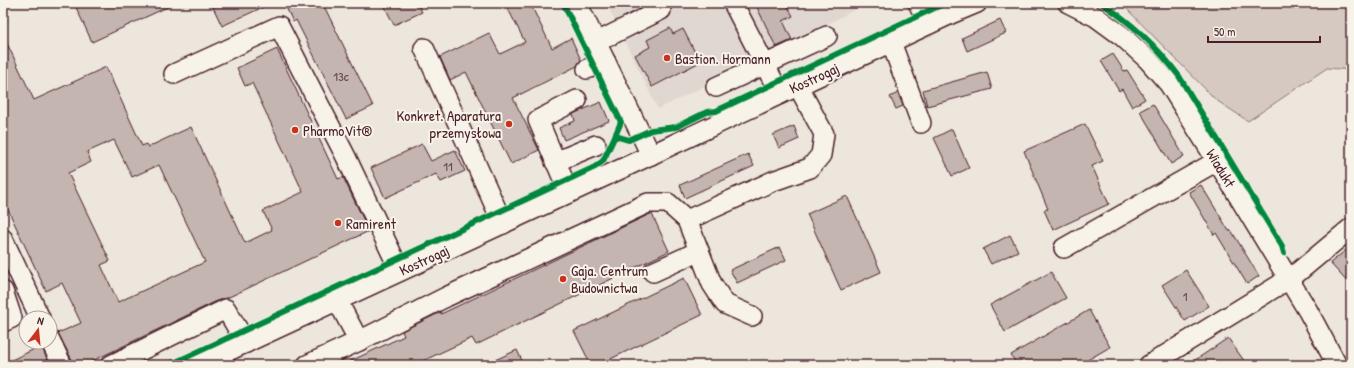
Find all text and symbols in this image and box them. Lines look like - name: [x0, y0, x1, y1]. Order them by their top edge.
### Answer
- scale bar: [1208, 18, 1320, 44]
- text: 50 m: [1214, 23, 1235, 40]
- place label: Bastion. Hormann: [675, 48, 771, 69]
- marker: Bastion. Hormann: [662, 53, 672, 63]
- street label: Kostrogaj: [786, 57, 842, 99]
- house number: 13c: [333, 67, 349, 85]
- place label: Konkret. Aparatura przemysłowa: [396, 105, 501, 143]
- marker: Konkret. Aparatura przemysłowa: [504, 119, 514, 129]
- place label: PharmoVit®: [303, 120, 373, 141]
- marker: PharmoVit®: [290, 125, 300, 135]
- street label: Wiadukt: [1201, 145, 1241, 192]
- house number: 11: [443, 157, 453, 175]
- place label: Ramirent: [346, 213, 397, 234]
- marker: Ramirent: [333, 218, 343, 228]
- street label: Kostrogaj: [396, 239, 452, 281]
- place label: Gaja. Centrum Budownictwa: [571, 260, 648, 298]
- marker: Gaja. Centrum Budownictwa: [558, 274, 568, 284]
- house number: 1: [1183, 287, 1188, 305]
- north arrow: [18, 310, 58, 350]
- text: N: [36, 313, 46, 328]

